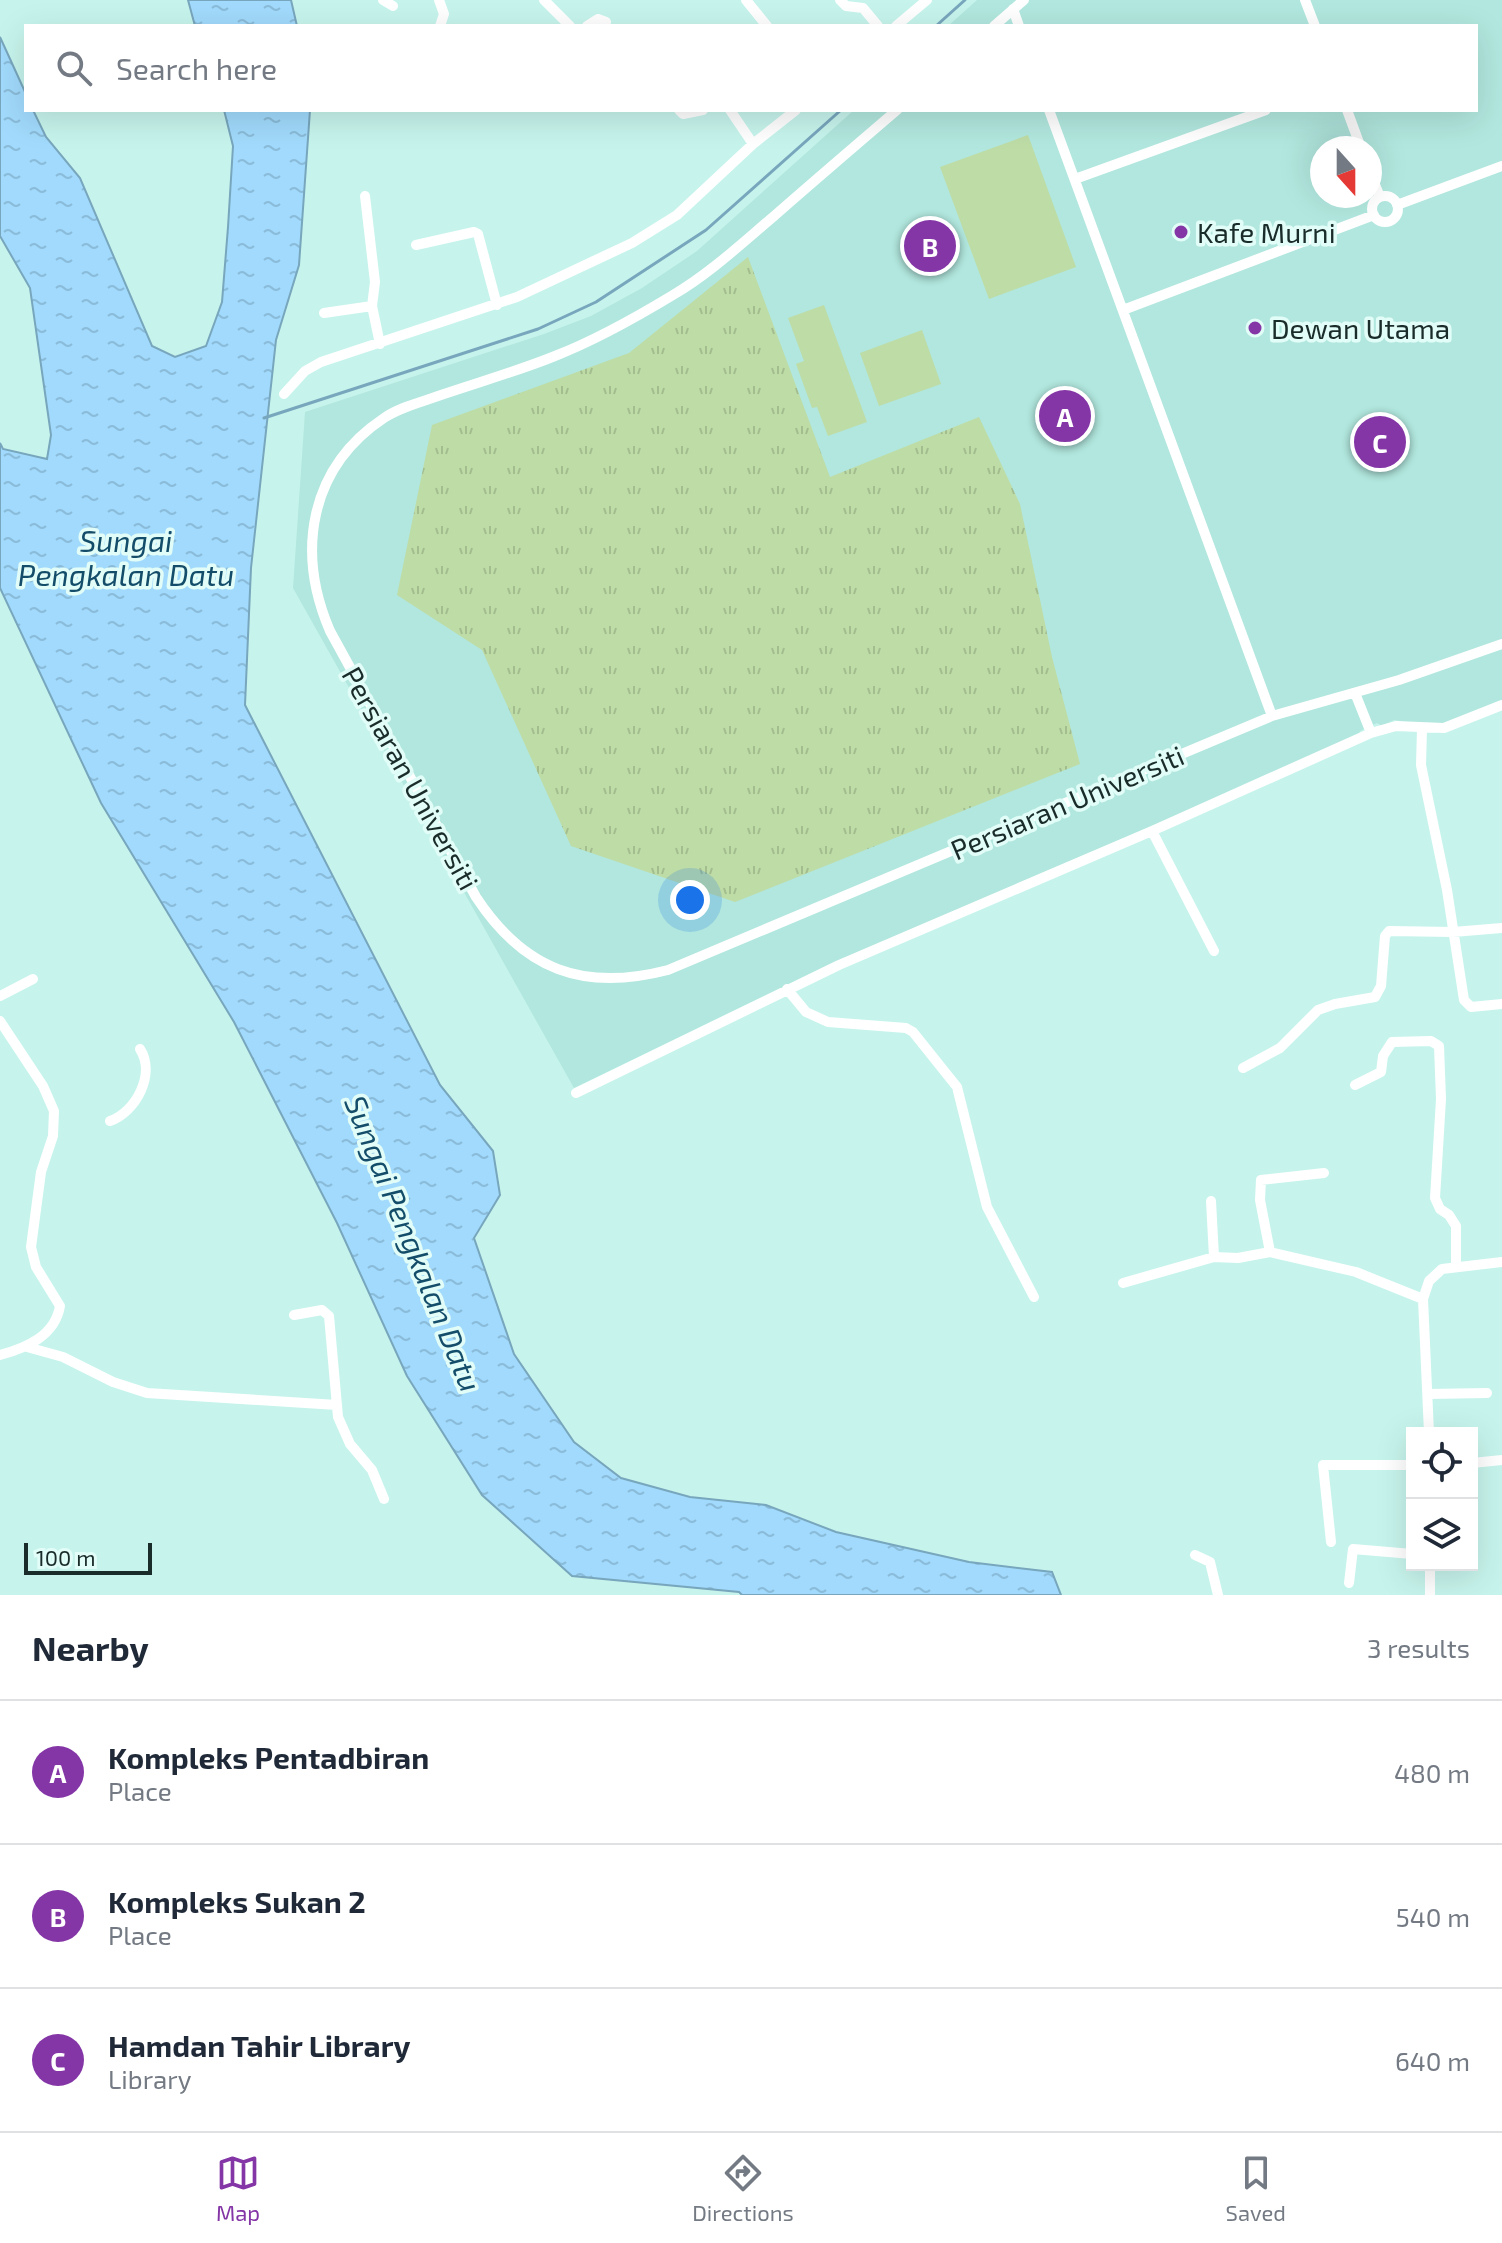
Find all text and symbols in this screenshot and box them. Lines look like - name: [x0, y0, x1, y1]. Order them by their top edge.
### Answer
- search box: [24, 24, 1478, 112]
- icon: search: [52, 46, 96, 90]
- text: Search here: [116, 50, 277, 86]
- north arrow: [1310, 136, 1382, 208]
- place label: Kafe Murni: [1197, 215, 1336, 249]
- pin: B: [904, 216, 956, 276]
- marker: Kafe Murni: [1172, 223, 1190, 241]
- place label: Dewan Utama: [1271, 311, 1450, 345]
- marker: Dewan Utama: [1246, 319, 1264, 337]
- pin: A: [1039, 386, 1091, 446]
- pin: C: [1354, 412, 1406, 472]
- water label: Sungai Pengkalan Datu: [18, 522, 234, 592]
- street label: Persiaran Universiti: [336, 660, 486, 896]
- street label: Persiaran Universiti: [945, 738, 1189, 866]
- your location: [670, 880, 710, 920]
- water label: Sungai Pengkalan Datu: [338, 1090, 490, 1396]
- map controls: [1406, 1427, 1478, 1571]
- button: locate: [1406, 1427, 1478, 1499]
- button: layers: [1406, 1499, 1478, 1571]
- scale bar: [24, 1539, 152, 1575]
- text: 100 m: [36, 1544, 95, 1570]
- text: Nearby: [32, 1627, 149, 1668]
- text: 3 results: [1367, 1632, 1470, 1663]
- text: Kompleks Pentadbiran: [108, 1739, 429, 1775]
- text: A: [50, 1757, 66, 1788]
- text: 480 m: [1394, 1757, 1470, 1788]
- text: Place: [108, 1775, 172, 1806]
- text: Kompleks Sukan 2: [108, 1883, 366, 1919]
- text: B: [50, 1901, 66, 1932]
- text: 540 m: [1396, 1901, 1470, 1932]
- text: Place: [108, 1919, 172, 1950]
- text: Hamdan Tahir Library: [108, 2027, 410, 2063]
- text: C: [50, 2045, 66, 2076]
- text: 640 m: [1395, 2045, 1470, 2076]
- text: Library: [108, 2063, 192, 2094]
- tab: Map: [216, 2151, 260, 2225]
- tab: Directions: [692, 2151, 794, 2225]
- tab: Saved: [1226, 2151, 1286, 2225]

